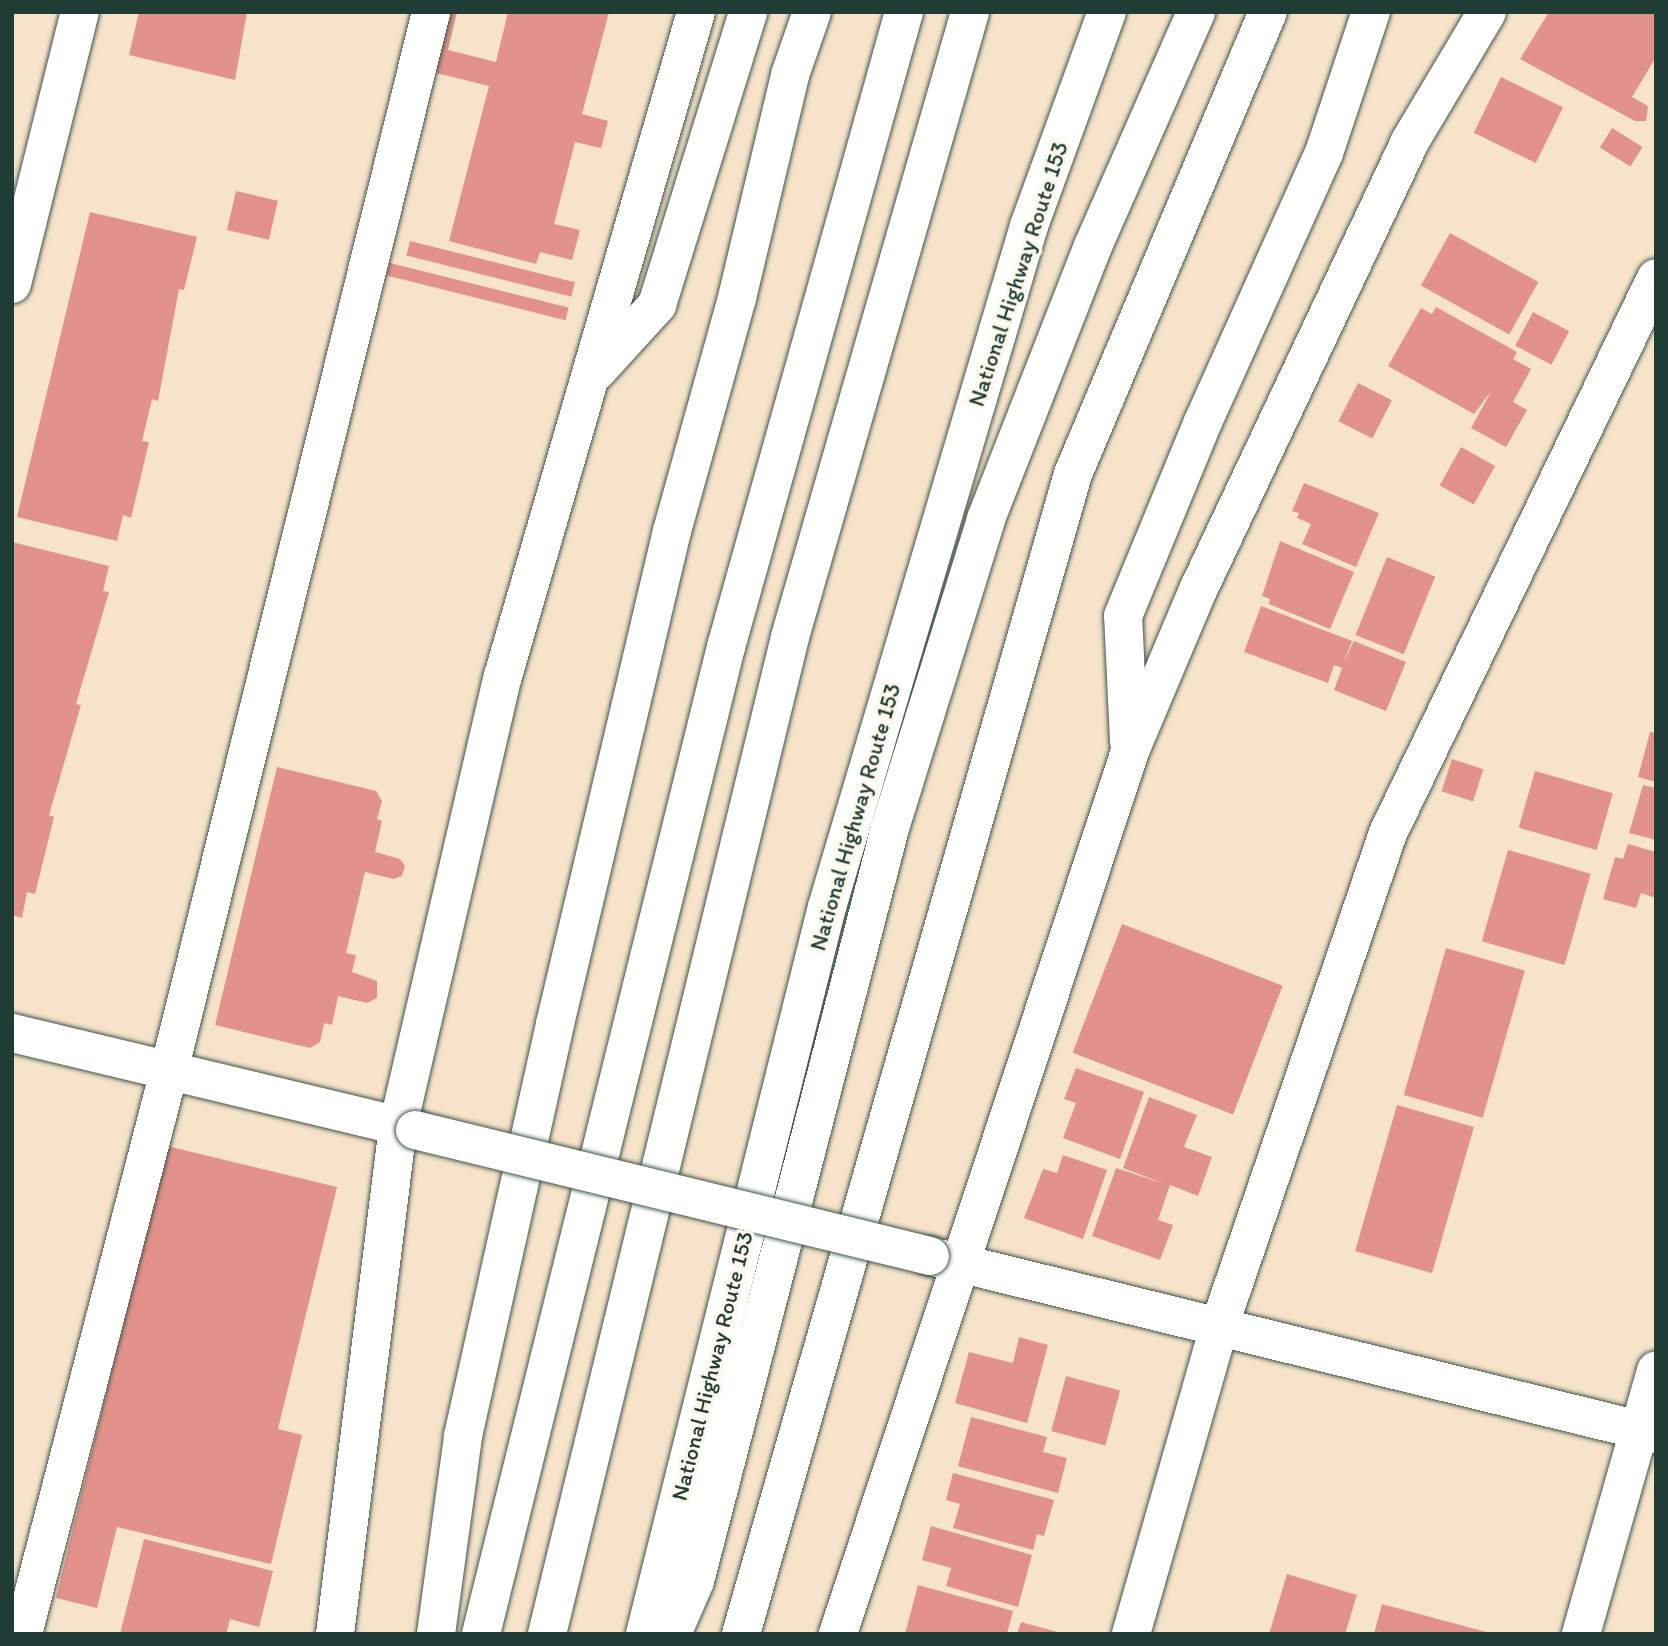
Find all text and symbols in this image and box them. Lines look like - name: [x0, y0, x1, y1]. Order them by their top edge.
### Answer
- street label: National Highway Route 153: [962, 138, 1074, 410]
- street label: National Highway Route 153: [804, 680, 906, 954]
- street label: National Highway Route 153: [665, 1229, 759, 1503]

